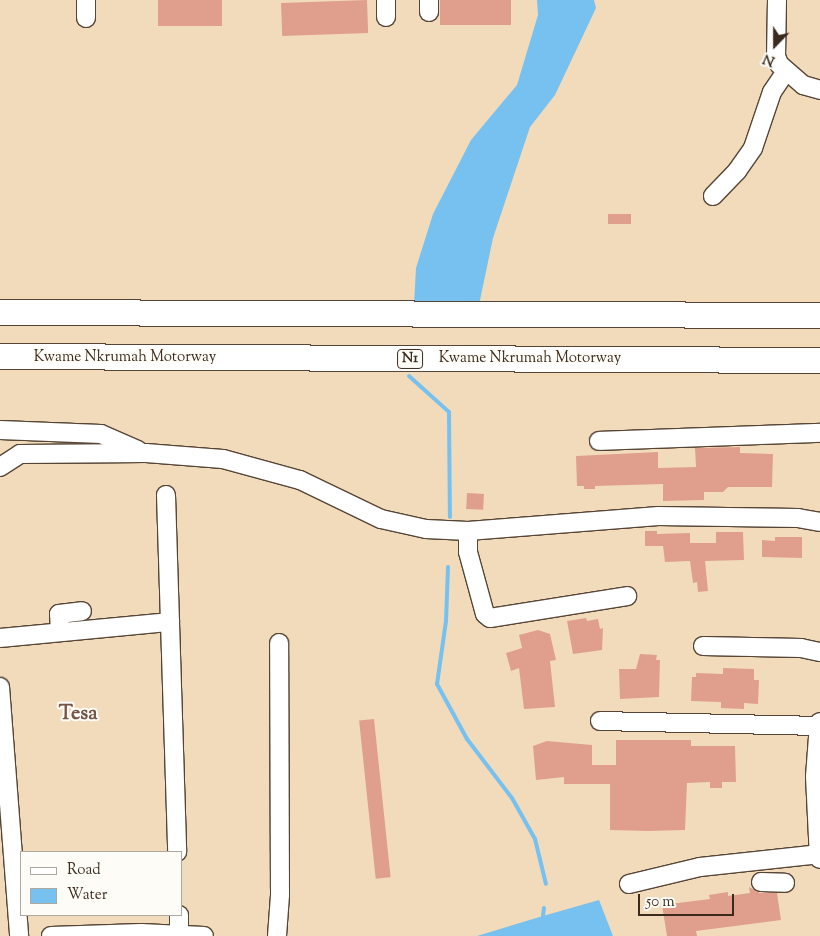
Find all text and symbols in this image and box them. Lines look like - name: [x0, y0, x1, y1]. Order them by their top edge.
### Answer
- north arrow: [750, 20, 800, 70]
- text: N: [760, 48, 778, 70]
- road number: N1: [396, 348, 424, 370]
- street label: Kwame Nkrumah Motorway: [34, 349, 216, 367]
- street label: Kwame Nkrumah Motorway: [439, 350, 621, 368]
- district label: Tesa: [59, 702, 97, 726]
- legend: [20, 851, 182, 916]
- text: Road: [67, 860, 101, 881]
- scale bar: [640, 884, 736, 916]
- text: Water: [67, 885, 107, 906]
- text: 50 m: [646, 892, 675, 913]

